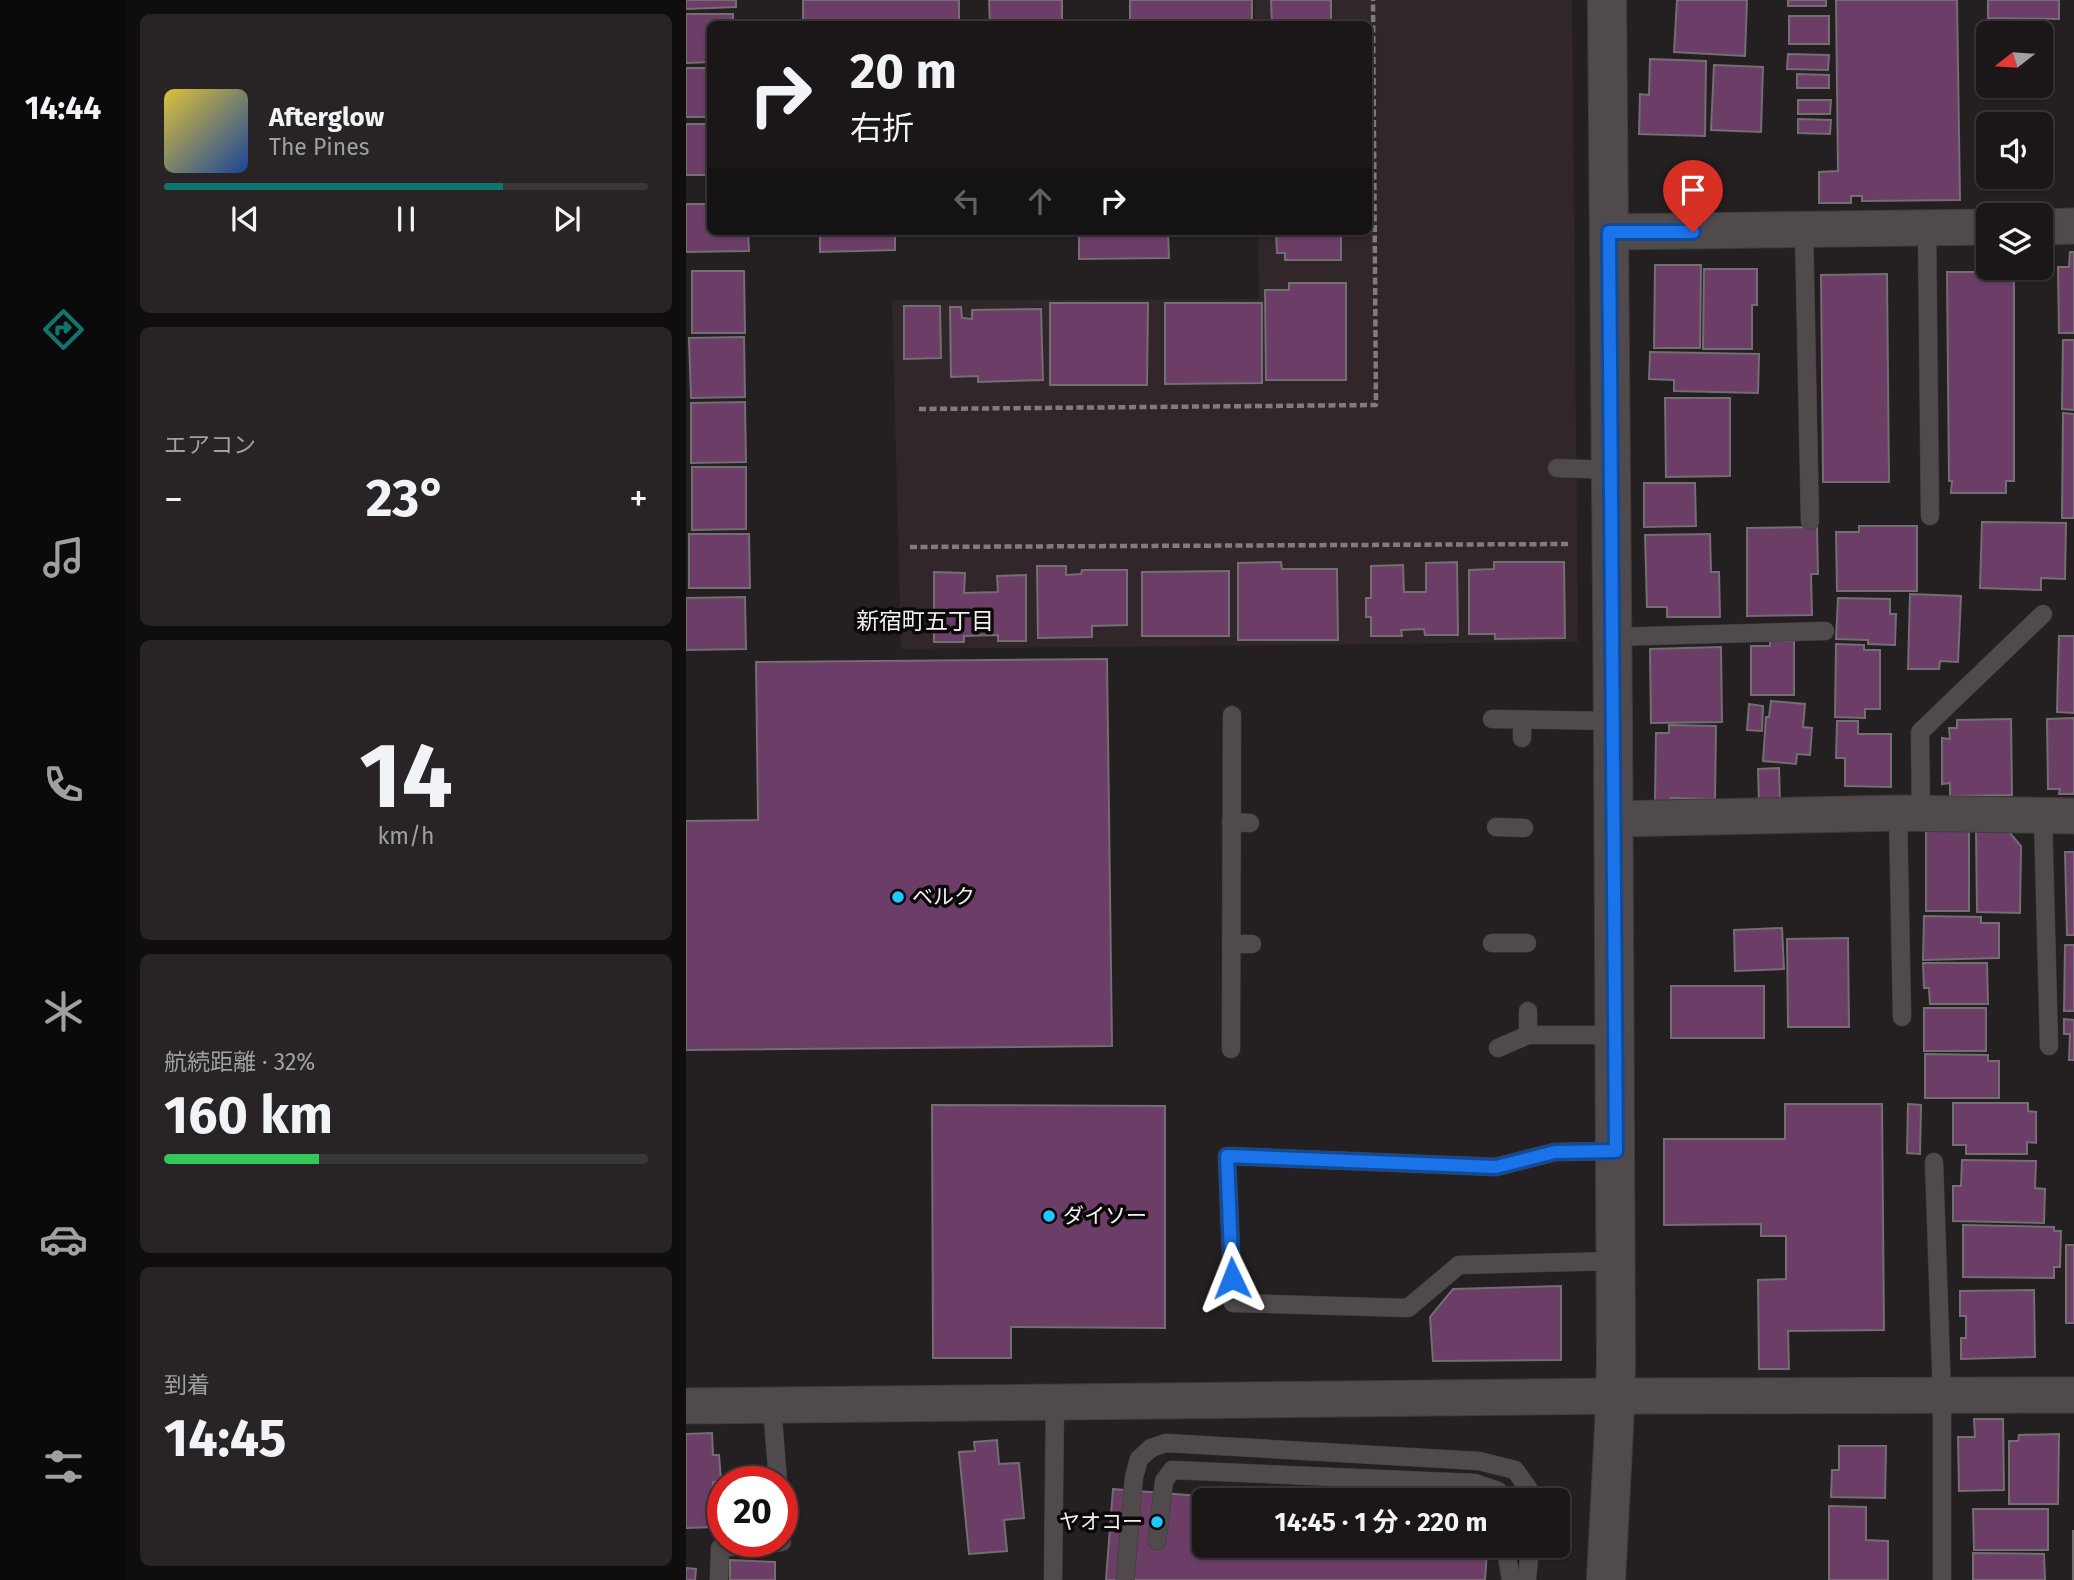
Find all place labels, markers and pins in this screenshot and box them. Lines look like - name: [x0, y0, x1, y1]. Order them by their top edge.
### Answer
- pin: [1663, 160, 1723, 232]
- place label: ベルク: [912, 884, 975, 910]
- marker: ベルク: [890, 889, 906, 905]
- place label: ダイソー: [1063, 1203, 1147, 1229]
- marker: ダイソー: [1041, 1208, 1057, 1224]
- place label: ヤオコー: [1059, 1509, 1143, 1535]
- marker: ヤオコー: [1149, 1514, 1165, 1530]

